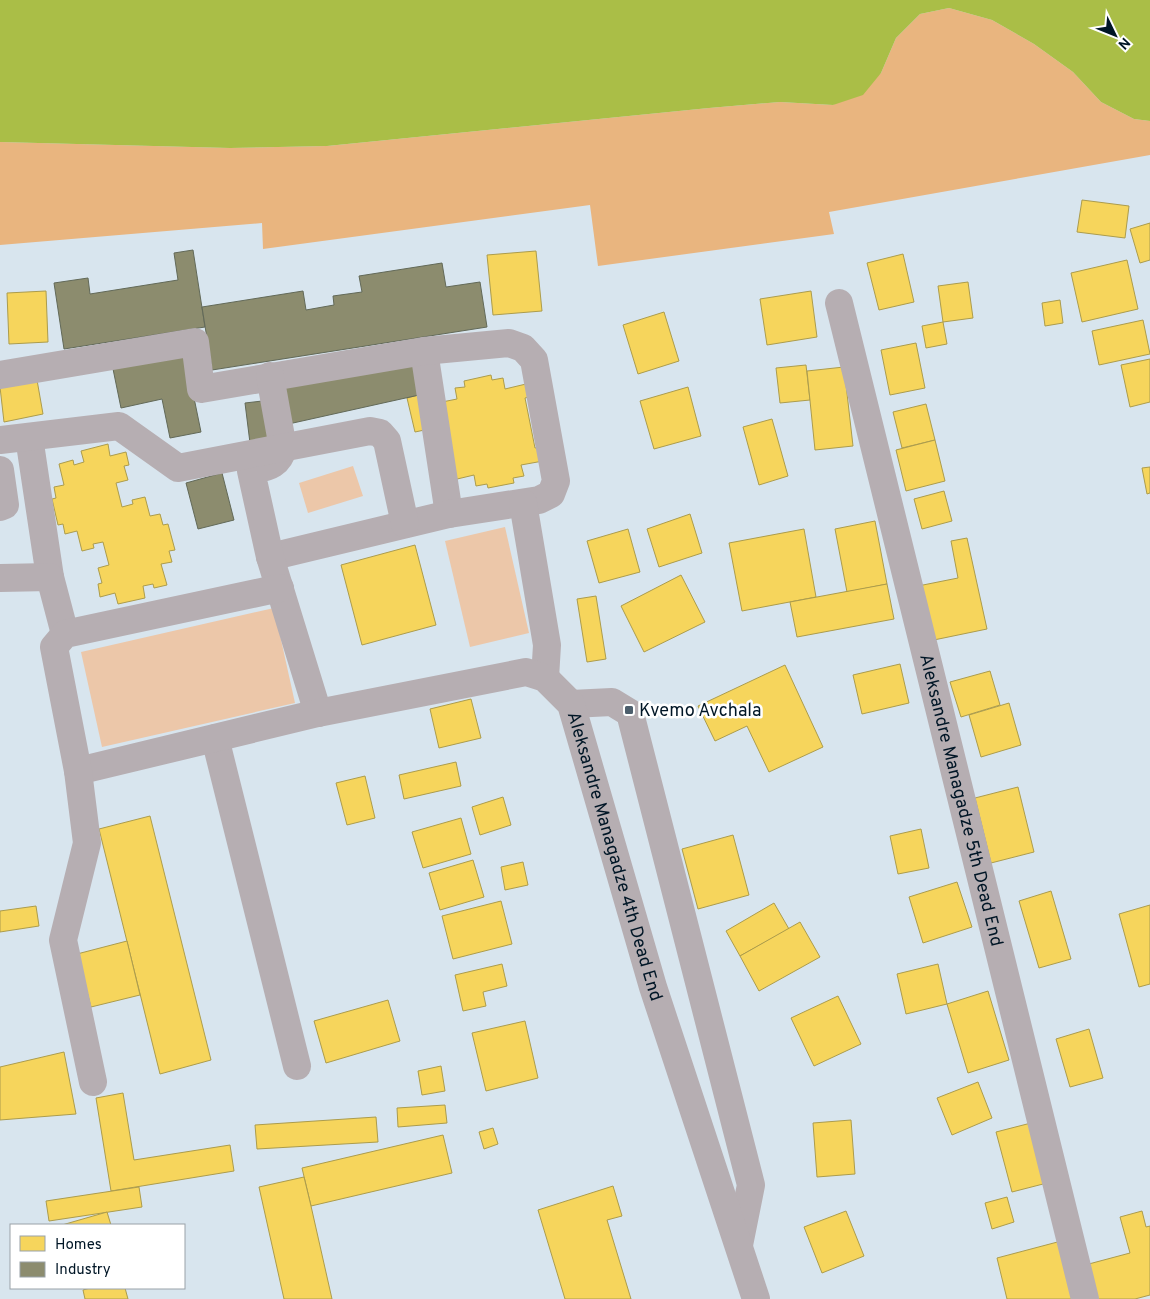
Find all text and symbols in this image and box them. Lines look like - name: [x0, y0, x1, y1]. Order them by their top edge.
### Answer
- north arrow: [1090, 10, 1140, 60]
- text: N: [1114, 33, 1133, 52]
- street label: Aleksandre Managadze 5th Dead End: [913, 652, 1008, 949]
- place label: Kvemo Avchala: [639, 700, 762, 723]
- marker: Kvemo Avchala: [623, 704, 635, 716]
- street label: Aleksandre Managadze 4th Dead End: [561, 709, 667, 1004]
- legend: [10, 1224, 185, 1289]
- text: Homes: [55, 1236, 102, 1255]
- text: Industry: [55, 1261, 111, 1280]

